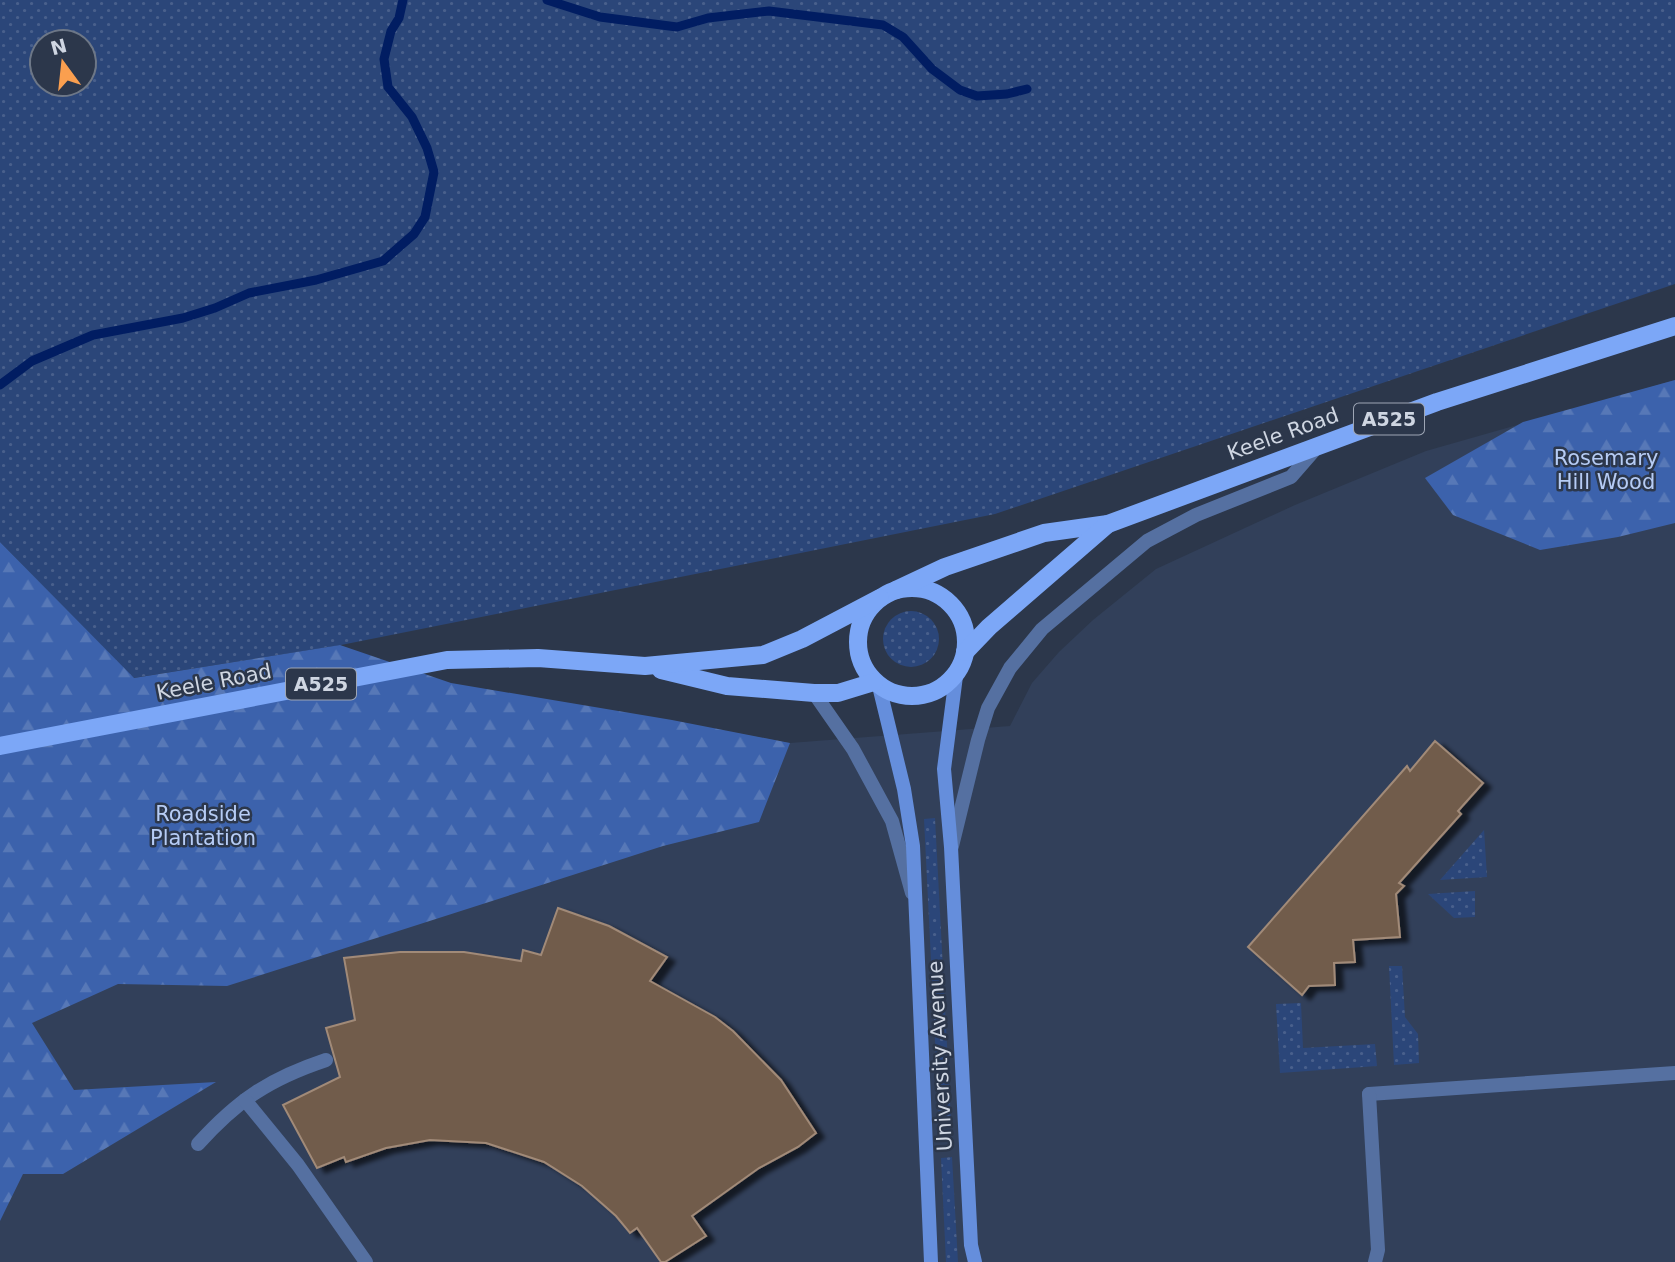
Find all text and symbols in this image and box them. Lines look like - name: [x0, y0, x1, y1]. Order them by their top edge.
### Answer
- north arrow: [28, 28, 98, 98]
- text: N: [48, 34, 69, 59]
- street label: Keele Road: [1224, 403, 1342, 465]
- road number: A525: [1354, 404, 1424, 434]
- park label: Rosemary Hill Wood: [1554, 446, 1658, 494]
- street label: Keele Road: [154, 659, 274, 705]
- road number: A525: [286, 668, 356, 699]
- park label: Roadside Plantation: [150, 802, 256, 850]
- street label: University Avenue: [923, 960, 957, 1152]

